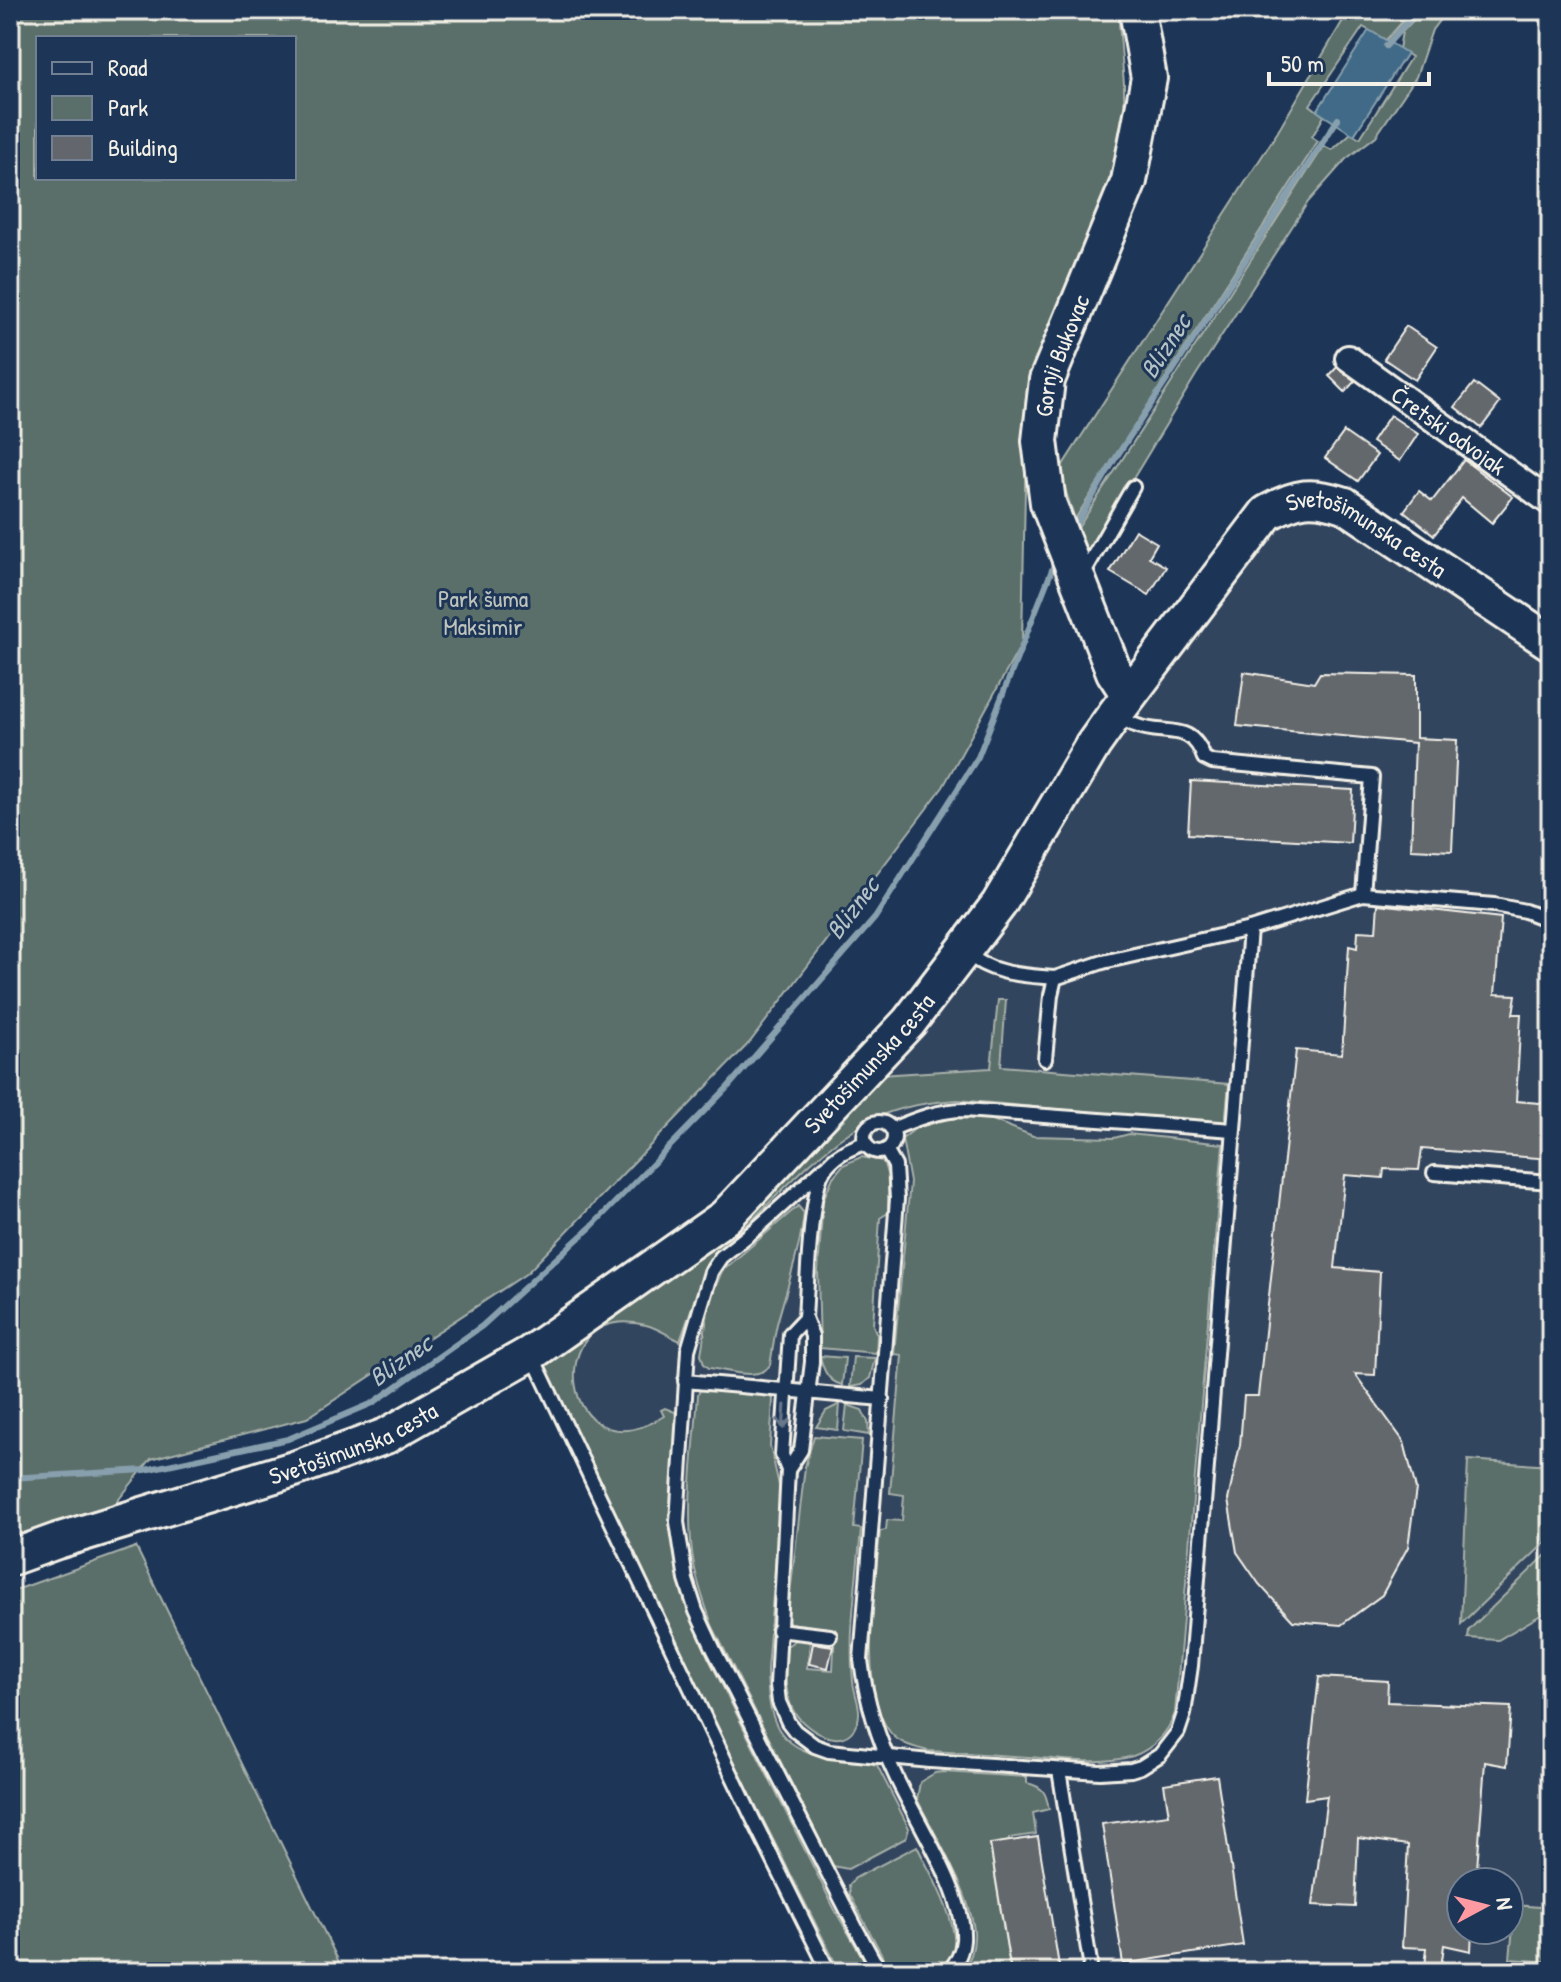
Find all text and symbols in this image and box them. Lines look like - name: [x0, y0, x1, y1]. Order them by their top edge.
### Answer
- legend: [36, 36, 296, 180]
- scale bar: [1269, 36, 1429, 86]
- text: 50 m: [1281, 47, 1324, 79]
- text: Road: [108, 51, 147, 83]
- text: Park: [108, 91, 148, 123]
- text: Building: [108, 131, 178, 163]
- street label: Gornji Bukovac: [1027, 289, 1097, 418]
- water label: Bliznec: [1131, 305, 1200, 385]
- street label: Čretski odvojak: [1385, 378, 1513, 482]
- street label: Svetošimunska cesta: [1281, 482, 1453, 585]
- park label: Park šuma Maksimir: [438, 582, 528, 642]
- water label: Bliznec: [817, 867, 889, 946]
- street label: Svetošimunska cesta: [796, 987, 941, 1140]
- water label: Bliznec: [362, 1324, 441, 1394]
- street label: Svetošimunska cesta: [265, 1394, 443, 1492]
- one-way arrow: [776, 1403, 791, 1430]
- north arrow: [1445, 1866, 1525, 1946]
- text: N: [1489, 1896, 1520, 1911]

